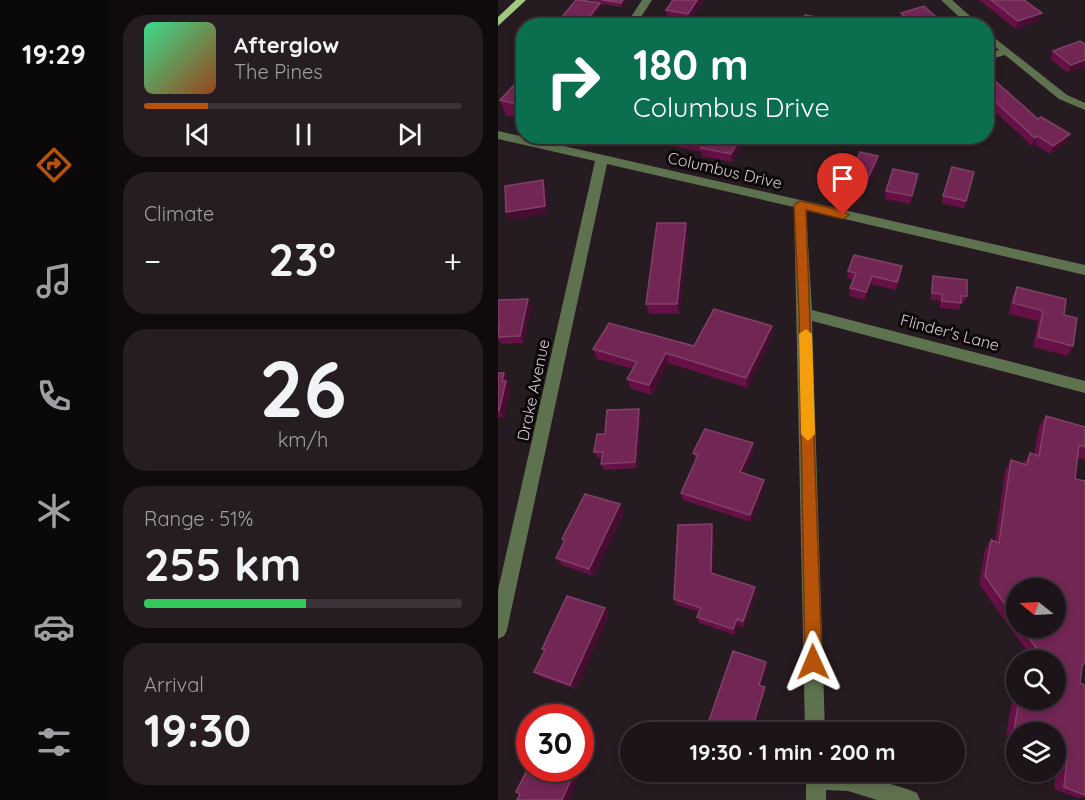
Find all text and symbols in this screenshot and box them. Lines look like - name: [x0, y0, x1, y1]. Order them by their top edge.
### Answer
- text: Afterglow: [234, 31, 339, 59]
- text: 19:29: [22, 37, 86, 71]
- text: 180 m: [633, 38, 749, 91]
- icon: right: [534, 42, 612, 120]
- text: The Pines: [234, 59, 323, 84]
- text: Columbus Drive: [633, 90, 830, 124]
- icon: previous: [181, 118, 214, 151]
- icon: pause: [287, 118, 320, 151]
- icon: next: [393, 118, 426, 151]
- icon: directions: [33, 144, 75, 186]
- street label: Columbus Drive: [666, 147, 784, 193]
- pin: [817, 153, 868, 215]
- icon: arrive: [826, 162, 859, 195]
- text: Climate: [144, 201, 214, 226]
- text: 23°: [269, 231, 336, 287]
- text: −: [144, 240, 161, 281]
- text: +: [443, 240, 462, 281]
- icon: music: [33, 260, 75, 302]
- street label: Flinder's Lane: [898, 309, 1002, 355]
- street label: Drake Avenue: [512, 337, 554, 443]
- text: 26: [259, 339, 347, 437]
- icon: phone: [33, 375, 75, 417]
- text: km/h: [278, 427, 328, 452]
- icon: climate: [33, 490, 75, 532]
- text: Range · 51%: [144, 506, 253, 531]
- text: 255 km: [144, 536, 301, 592]
- north arrow: [1006, 578, 1066, 638]
- map controls: [1006, 578, 1066, 782]
- icon: car: [33, 606, 75, 648]
- position arrow: [781, 630, 845, 694]
- button: search: [1006, 650, 1066, 710]
- text: Arrival: [144, 672, 204, 697]
- text: 19:30: [144, 702, 251, 758]
- speed limit sign: 30: [516, 704, 594, 782]
- icon: filters: [33, 721, 75, 763]
- button: layers: [1006, 722, 1066, 782]
- text: 19:30 · 1 min · 200 m: [689, 738, 896, 766]

